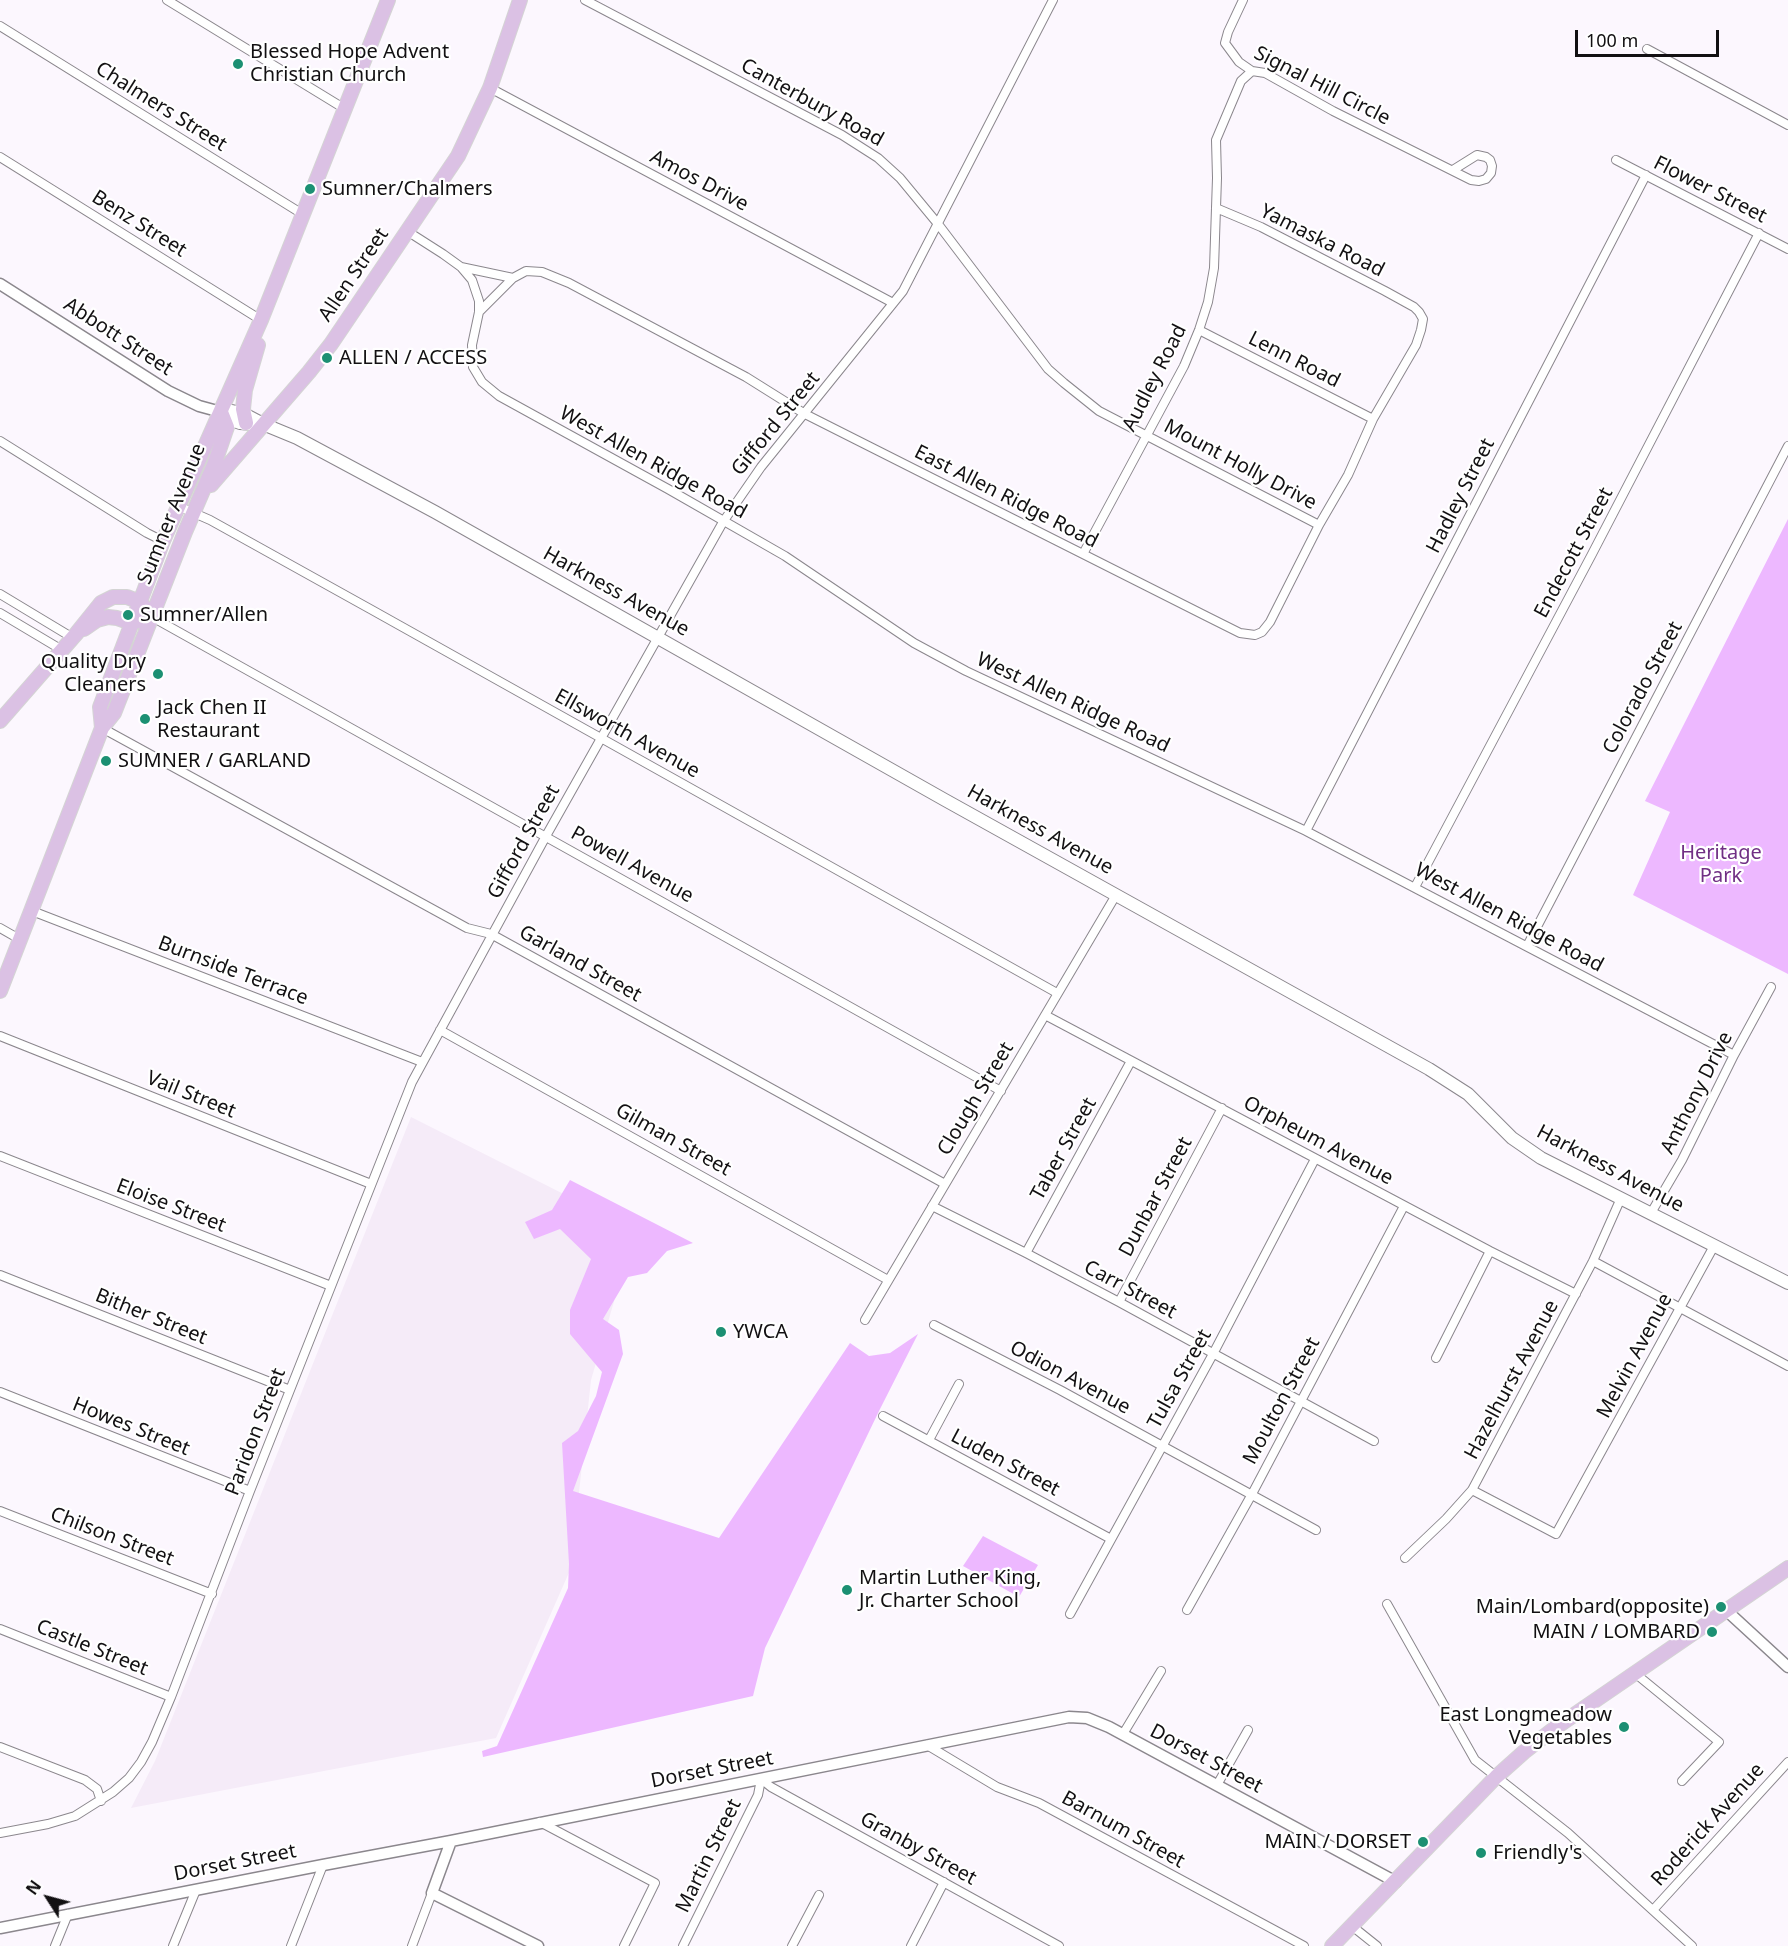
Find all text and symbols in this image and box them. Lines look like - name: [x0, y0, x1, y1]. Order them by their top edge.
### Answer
- scale bar: [1578, 18, 1722, 56]
- text: 100 m: [1586, 28, 1638, 52]
- place label: Blessed Hope Advent Christian Church: [250, 40, 449, 87]
- street label: Signal Hill Circle: [1250, 41, 1394, 131]
- street label: Canterbury Road: [736, 54, 888, 152]
- street label: Chalmers Street: [91, 57, 231, 157]
- marker: Blessed Hope Advent Christian Church: [231, 57, 245, 71]
- street label: Amos Drive: [646, 145, 752, 217]
- street label: Flower Street: [1650, 151, 1770, 229]
- place label: Sumner/Chalmers: [322, 177, 493, 201]
- marker: Sumner/Chalmers: [303, 182, 317, 196]
- street label: Benz Street: [87, 185, 191, 263]
- street label: Yamaska Road: [1256, 199, 1388, 283]
- street label: Allen Street: [314, 224, 394, 326]
- street label: Abbott Street: [59, 293, 177, 381]
- street label: Audley Road: [1118, 320, 1192, 436]
- street label: Lenn Road: [1244, 327, 1344, 393]
- place label: ALLEN / ACCESS: [339, 346, 487, 370]
- marker: ALLEN / ACCESS: [320, 351, 334, 365]
- street label: Gifford Street: [727, 367, 825, 481]
- street label: West Allen Ridge Road: [555, 402, 751, 524]
- street label: Mount Holly Drive: [1160, 415, 1320, 515]
- street label: Hadley Street: [1422, 435, 1500, 557]
- street label: Sumner Avenue: [133, 440, 211, 588]
- street label: East Allen Ridge Road: [910, 440, 1102, 554]
- street label: Endecott Street: [1530, 484, 1618, 622]
- street label: Harkness Avenue: [539, 542, 693, 642]
- place label: Sumner/Allen: [140, 603, 268, 627]
- marker: Sumner/Allen: [121, 608, 135, 622]
- street label: Colorado Street: [1598, 618, 1688, 758]
- street label: West Allen Ridge Road: [973, 648, 1173, 758]
- place label: Quality Dry Cleaners: [41, 650, 146, 697]
- marker: Quality Dry Cleaners: [151, 667, 165, 681]
- street label: Ellsworth Avenue: [550, 684, 704, 784]
- place label: Jack Chen II Restaurant: [157, 696, 267, 743]
- marker: Jack Chen II Restaurant: [138, 712, 152, 726]
- place label: SUMNER / GARLAND: [118, 749, 311, 773]
- marker: SUMNER / GARLAND: [99, 754, 113, 768]
- street label: Harkness Avenue: [963, 780, 1117, 880]
- street label: Gifford Street: [483, 781, 565, 903]
- street label: Powell Avenue: [566, 821, 698, 909]
- park label: Heritage Park: [1680, 841, 1762, 888]
- street label: West Allen Ridge Road: [1411, 858, 1607, 978]
- street label: Garland Street: [515, 921, 645, 1007]
- street label: Burnside Terrace: [155, 931, 311, 1011]
- street label: Anthony Drive: [1656, 1028, 1738, 1158]
- street label: Clough Street: [933, 1038, 1019, 1160]
- street label: Vail Street: [143, 1066, 239, 1124]
- street label: Orpheum Avenue: [1239, 1091, 1397, 1191]
- street label: Taber Street: [1026, 1093, 1102, 1205]
- street label: Gilman Street: [611, 1098, 735, 1182]
- street label: Harkness Avenue: [1532, 1120, 1688, 1218]
- street label: Dunbar Street: [1114, 1133, 1198, 1261]
- street label: Eloise Street: [113, 1174, 229, 1238]
- street label: Carr Street: [1080, 1256, 1180, 1324]
- street label: Bither Street: [92, 1284, 210, 1350]
- street label: Melvin Avenue: [1592, 1290, 1678, 1422]
- street label: Hazelhurst Avenue: [1460, 1296, 1564, 1464]
- place label: YWCA: [733, 1320, 788, 1344]
- marker: YWCA: [714, 1325, 728, 1339]
- street label: Tulsa Street: [1143, 1325, 1217, 1433]
- street label: Moulton Street: [1238, 1333, 1326, 1469]
- street label: Odion Avenue: [1006, 1336, 1134, 1420]
- street label: Paridon Street: [221, 1365, 291, 1499]
- street label: Howes Street: [69, 1393, 193, 1461]
- street label: Luden Street: [946, 1424, 1064, 1502]
- street label: Chilson Street: [47, 1502, 177, 1572]
- place label: Martin Luther King, Jr. Charter School: [859, 1566, 1041, 1613]
- marker: Martin Luther King, Jr. Charter School: [840, 1583, 854, 1597]
- place label: Main/Lombard(opposite): [1476, 1595, 1709, 1619]
- marker: Main/Lombard(opposite): [1714, 1600, 1728, 1614]
- street label: Castle Street: [33, 1615, 151, 1681]
- place label: MAIN / LOMBARD: [1533, 1620, 1700, 1644]
- marker: MAIN / LOMBARD: [1705, 1625, 1719, 1639]
- place label: East Longmeadow Vegetables: [1440, 1703, 1612, 1750]
- street label: Dorset Street: [1146, 1719, 1266, 1799]
- marker: East Longmeadow Vegetables: [1617, 1720, 1631, 1734]
- street label: Dorset Street: [649, 1746, 775, 1794]
- street label: Roderick Avenue: [1646, 1759, 1770, 1891]
- street label: Barnum Street: [1057, 1786, 1189, 1874]
- street label: Martin Street: [671, 1795, 747, 1917]
- street label: Granby Street: [856, 1807, 980, 1891]
- place label: MAIN / DORSET: [1264, 1830, 1411, 1854]
- marker: MAIN / DORSET: [1416, 1835, 1430, 1849]
- street label: Dorset Street: [172, 1839, 298, 1887]
- place label: Friendly's: [1493, 1841, 1582, 1865]
- marker: Friendly's: [1474, 1846, 1488, 1860]
- north arrow: [18, 1868, 78, 1928]
- text: N: [21, 1876, 46, 1899]

